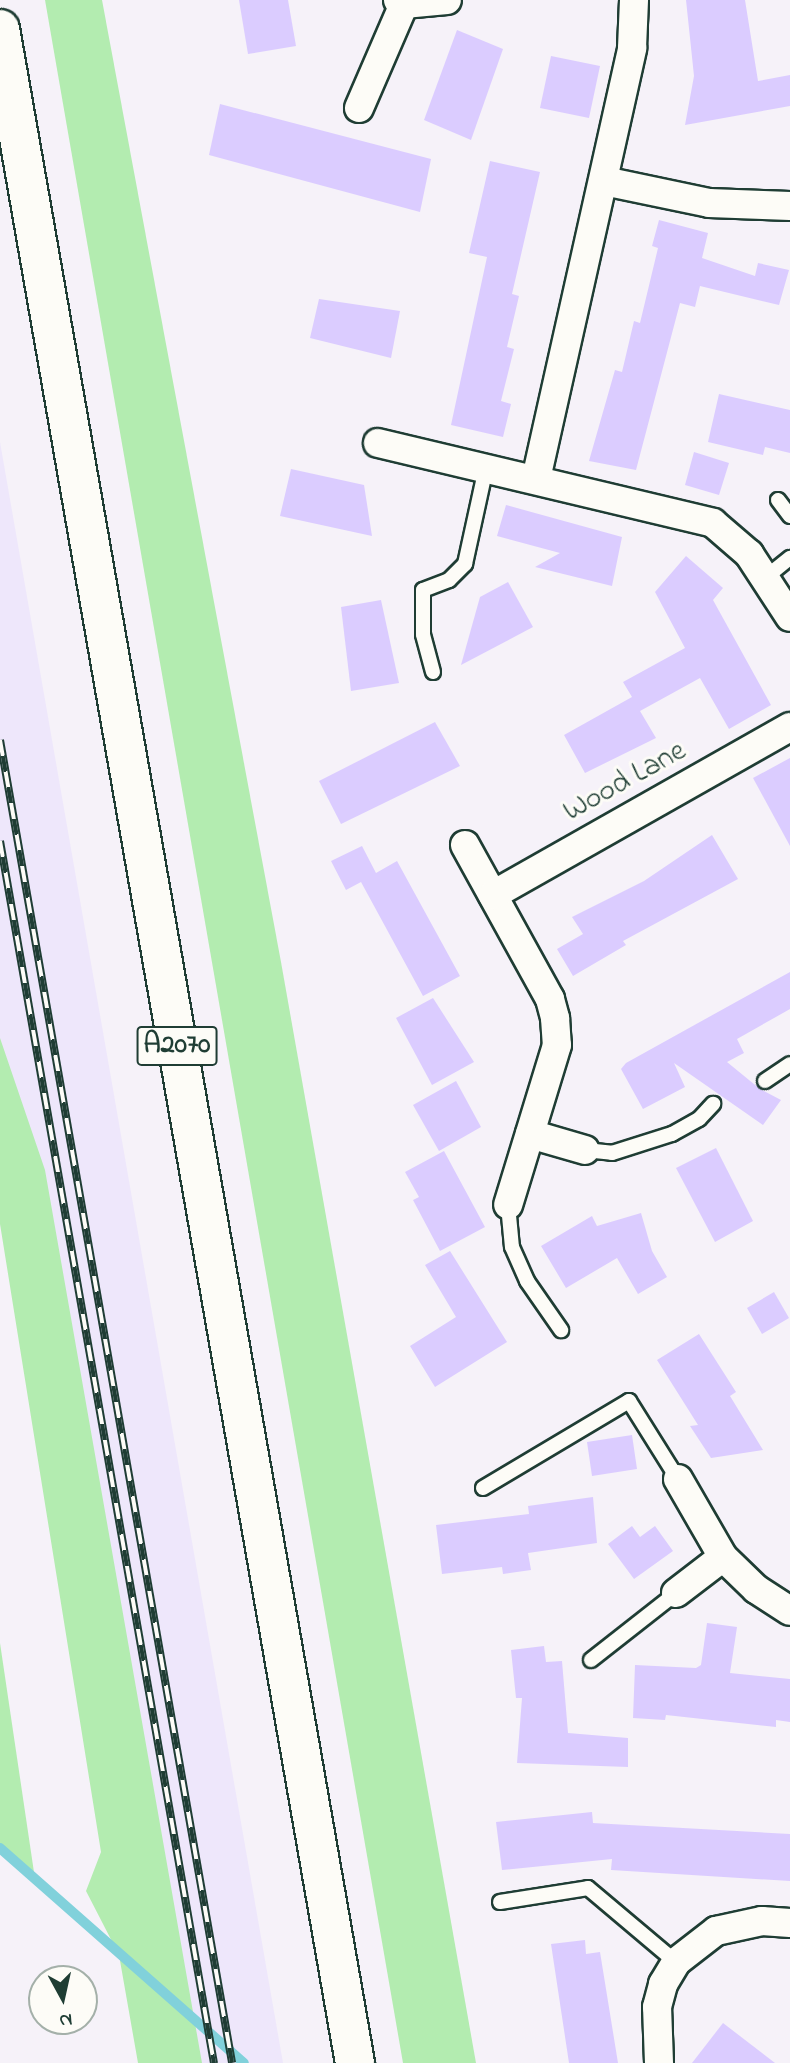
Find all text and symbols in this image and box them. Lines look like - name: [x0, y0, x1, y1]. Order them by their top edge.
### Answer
- street label: Wood Lane: [558, 734, 692, 830]
- road number: A2070: [135, 1021, 219, 1070]
- north arrow: [28, 1965, 98, 2035]
- text: N: [57, 2005, 74, 2034]

